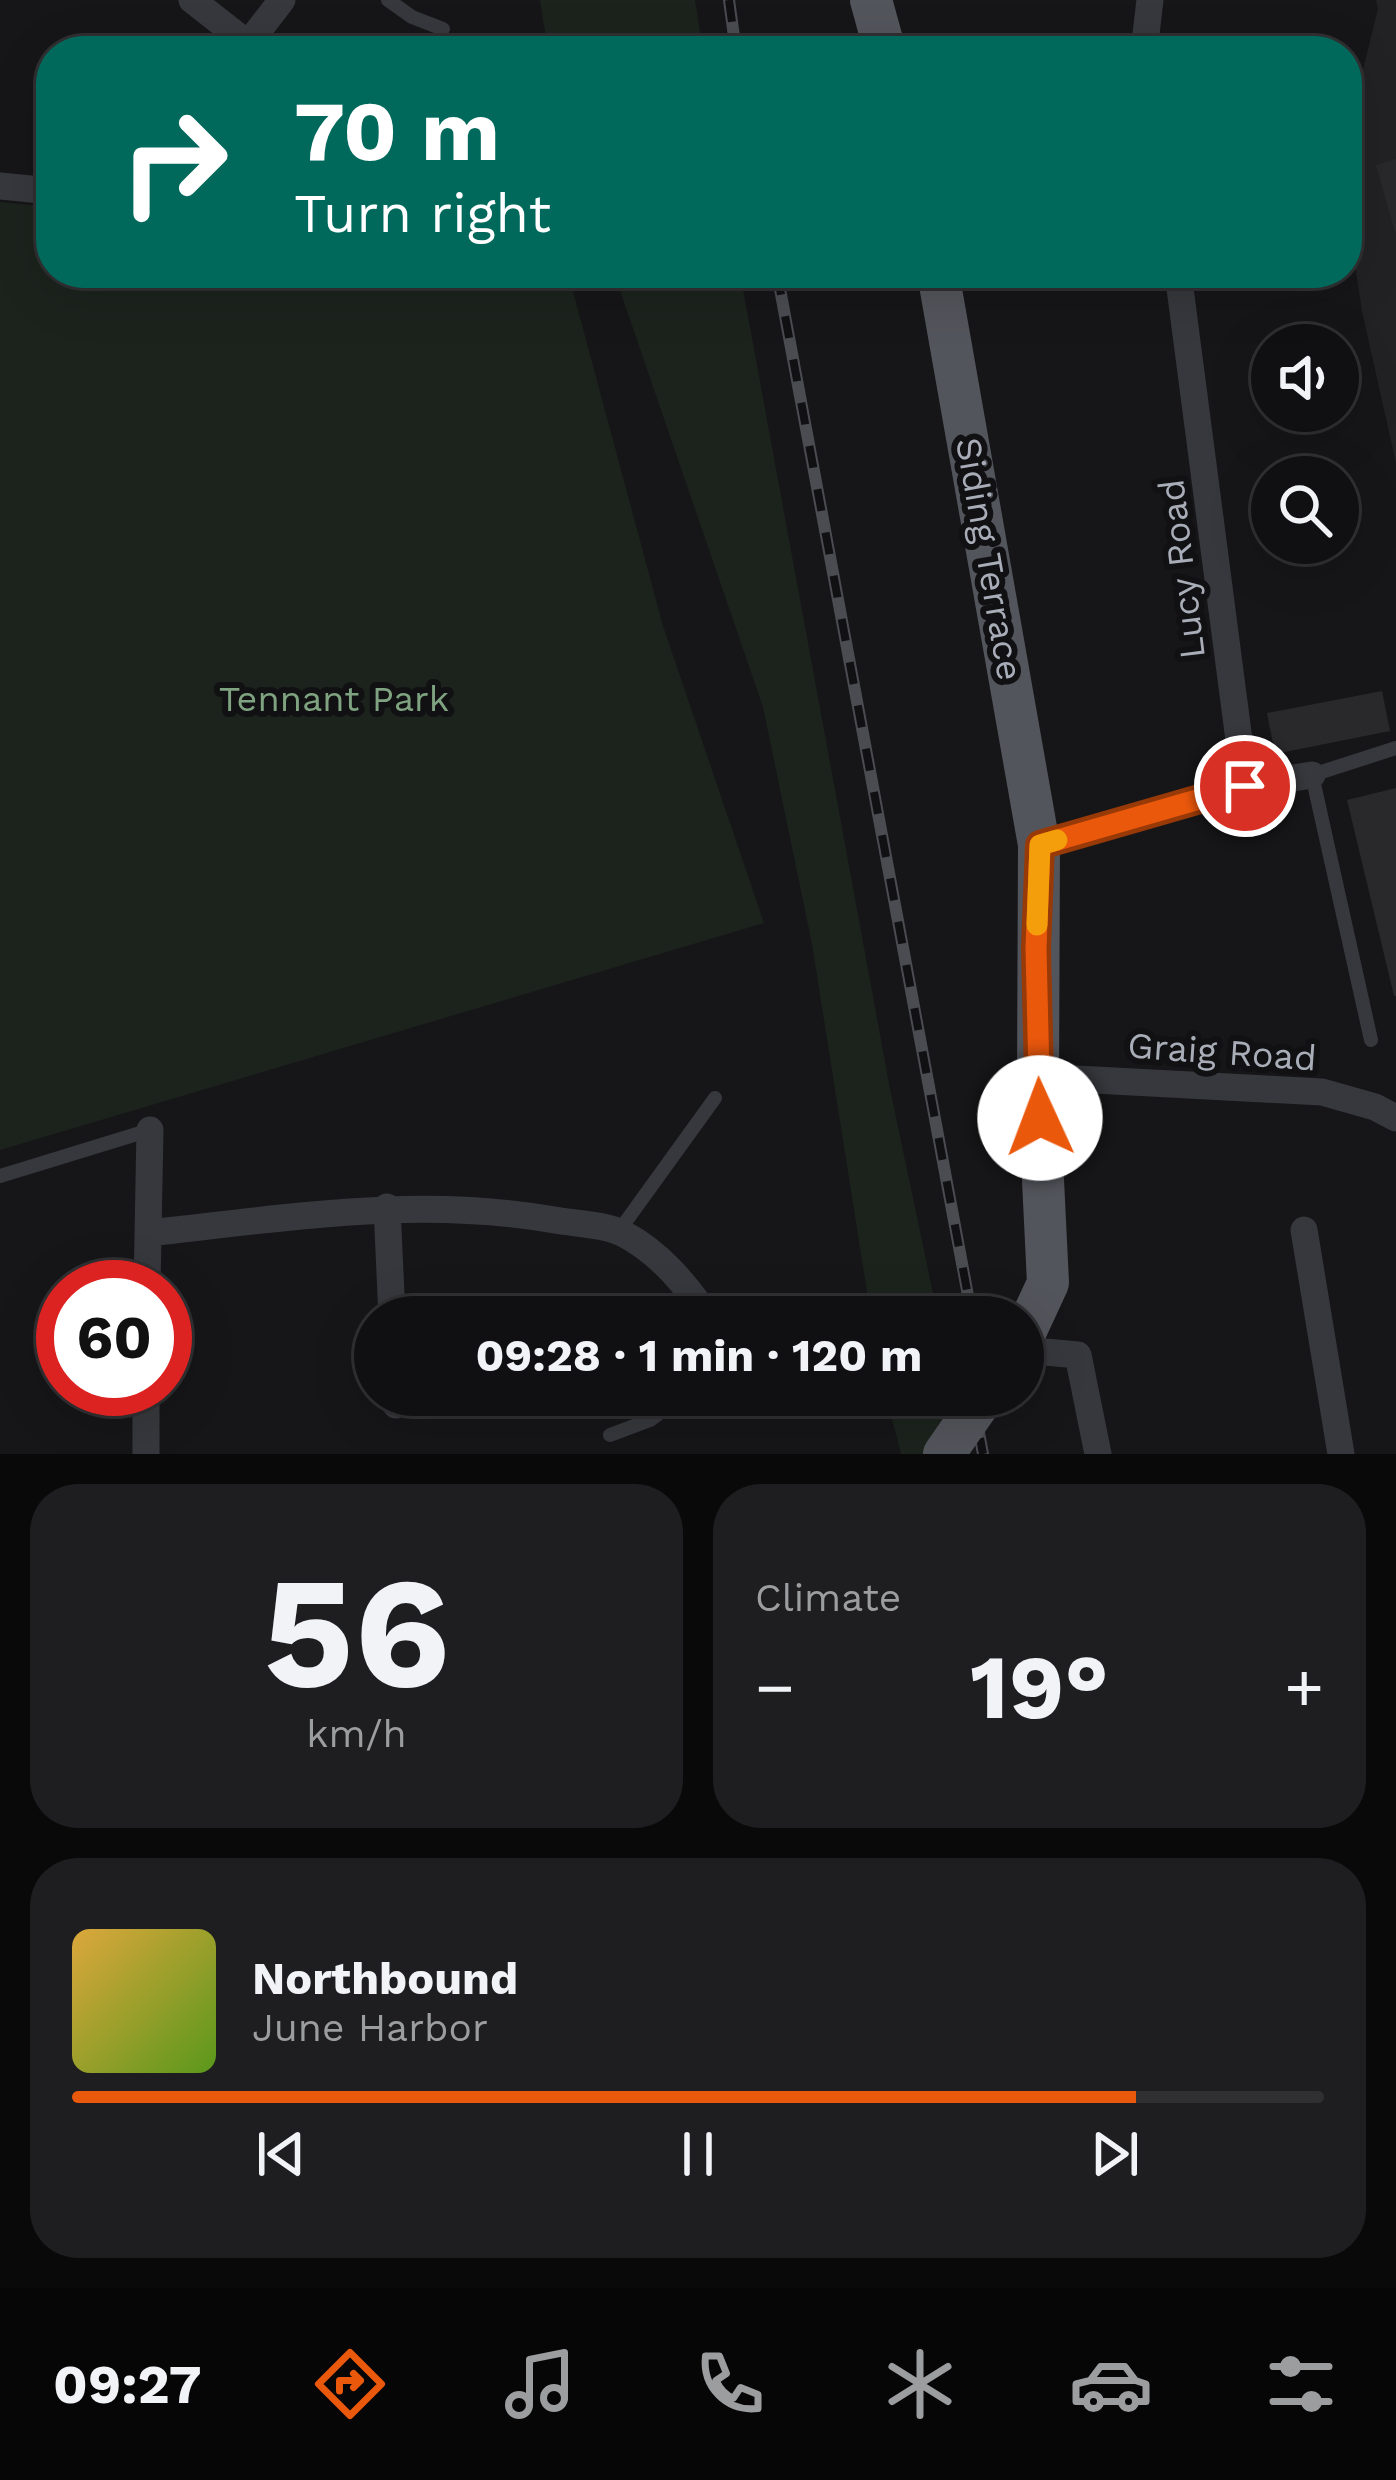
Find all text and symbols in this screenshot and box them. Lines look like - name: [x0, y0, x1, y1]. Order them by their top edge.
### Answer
- text: 70 m: [294, 82, 500, 180]
- icon: right: [96, 84, 252, 240]
- text: Turn right: [294, 182, 551, 245]
- map controls: [1251, 324, 1359, 564]
- button: sound: [1251, 324, 1359, 432]
- street label: Siding Terrace: [947, 434, 1031, 684]
- button: search: [1251, 456, 1359, 564]
- street label: Lucy Road: [1150, 477, 1214, 661]
- park label: Tennant Park: [219, 678, 449, 720]
- pin: [1194, 735, 1296, 837]
- icon: arrive: [1212, 753, 1278, 819]
- street label: Graig Road: [1126, 1024, 1318, 1080]
- position arrow: [977, 1055, 1103, 1181]
- speed limit sign: 60: [36, 1260, 192, 1416]
- text: 09:28 · 1 min · 120 m: [476, 1329, 922, 1382]
- text: 56: [263, 1541, 450, 1724]
- text: Climate: [755, 1575, 901, 1620]
- text: 19°: [970, 1634, 1109, 1740]
- text: −: [755, 1649, 795, 1726]
- text: +: [1284, 1649, 1324, 1726]
- text: km/h: [306, 1711, 407, 1756]
- text: Northbound: [252, 1952, 518, 2005]
- text: June Harbor: [252, 2005, 488, 2050]
- icon: previous: [248, 2121, 314, 2187]
- icon: pause: [665, 2121, 731, 2187]
- icon: next: [1082, 2121, 1148, 2187]
- icon: directions: [308, 2342, 392, 2426]
- icon: music: [498, 2342, 582, 2426]
- icon: phone: [688, 2342, 772, 2426]
- icon: climate: [878, 2342, 962, 2426]
- icon: car: [1069, 2342, 1153, 2426]
- icon: filters: [1259, 2342, 1343, 2426]
- text: 09:27: [53, 2353, 202, 2416]

